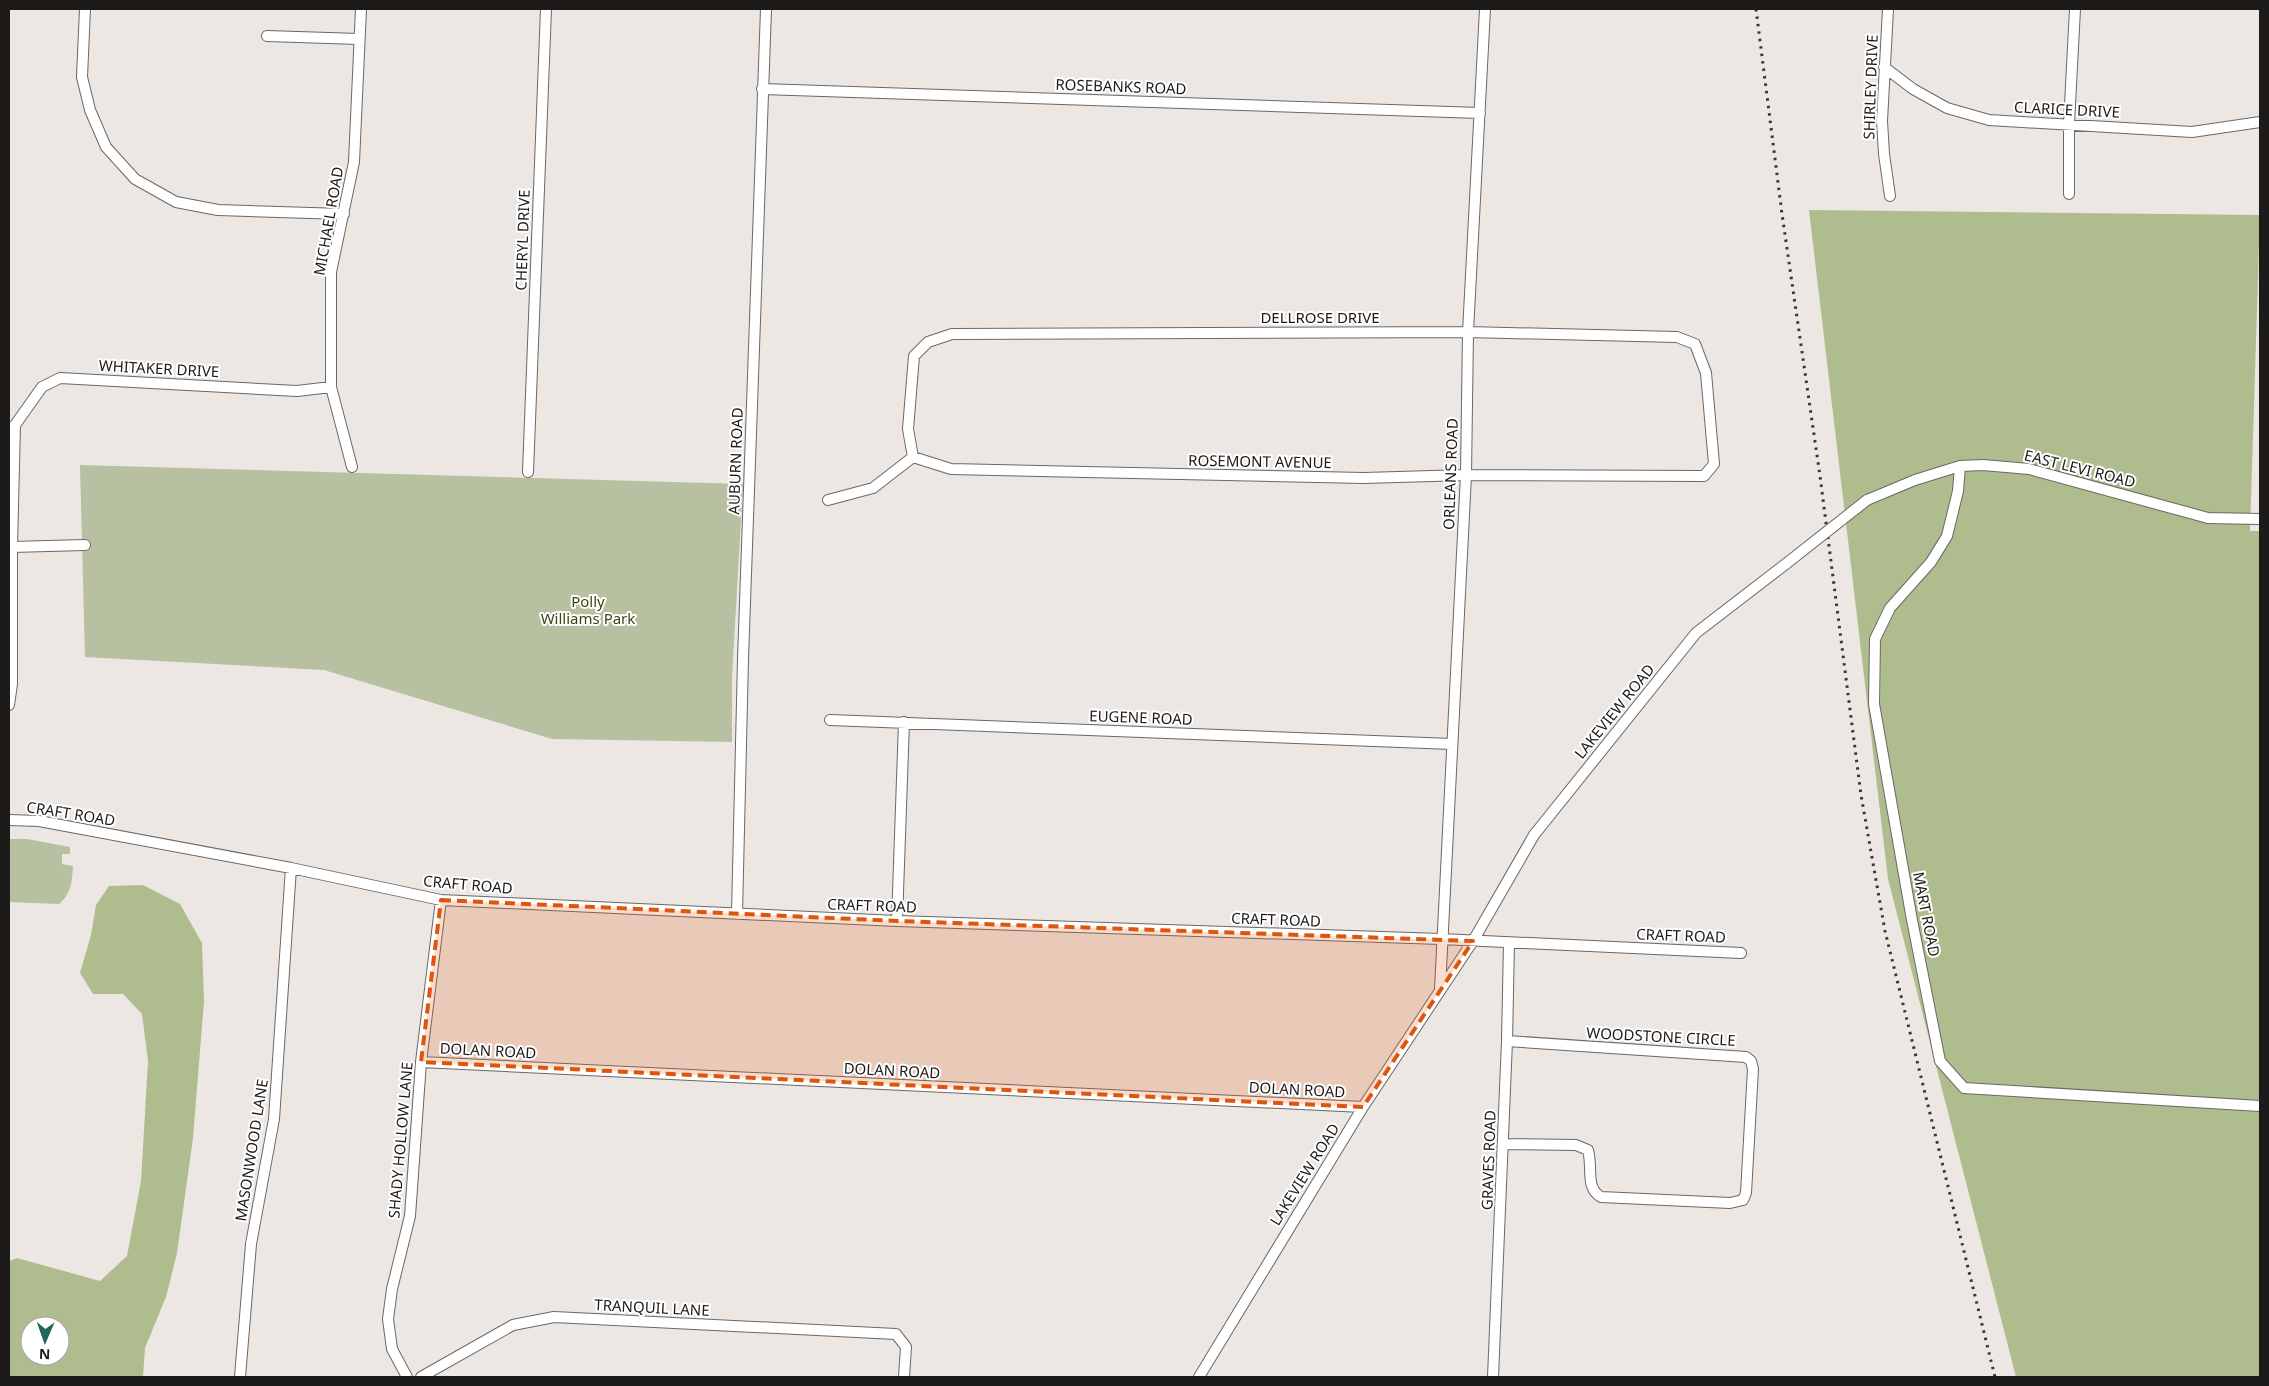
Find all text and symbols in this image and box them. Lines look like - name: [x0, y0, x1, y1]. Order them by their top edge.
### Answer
- street label: SHIRLEY DRIVE: [1858, 34, 1882, 140]
- street label: ROSEBANKS ROAD: [1055, 74, 1187, 98]
- street label: CLARICE DRIVE: [2014, 96, 2120, 122]
- street label: MICHAEL ROAD: [309, 165, 347, 277]
- street label: CHERYL DRIVE: [510, 189, 534, 291]
- street label: DELLROSE DRIVE: [1260, 307, 1380, 327]
- street label: WHITAKER DRIVE: [98, 355, 220, 381]
- street label: AUBURN ROAD: [723, 407, 747, 515]
- street label: ORLEANS ROAD: [1438, 418, 1462, 530]
- street label: EAST LEVI ROAD: [2022, 445, 2138, 491]
- street label: ROSEMONT AVENUE: [1188, 450, 1332, 472]
- park label: Polly Williams Park: [541, 591, 635, 628]
- street label: LAKEVIEW ROAD: [1570, 659, 1658, 763]
- street label: EUGENE ROAD: [1089, 705, 1193, 729]
- street label: CRAFT ROAD: [25, 796, 117, 830]
- street label: CRAFT ROAD: [422, 870, 514, 898]
- street label: MART ROAD: [1909, 870, 1945, 958]
- street label: CRAFT ROAD: [827, 893, 917, 917]
- street label: CRAFT ROAD: [1231, 907, 1321, 931]
- street label: CRAFT ROAD: [1636, 923, 1726, 947]
- street label: WOODSTONE CIRCLE: [1586, 1022, 1736, 1050]
- street label: DOLAN ROAD: [439, 1037, 537, 1063]
- street label: DOLAN ROAD: [843, 1057, 941, 1083]
- street label: SHADY HOLLOW LANE: [383, 1061, 417, 1219]
- street label: DOLAN ROAD: [1248, 1076, 1346, 1102]
- street label: MASONWOOD LANE: [230, 1077, 272, 1223]
- street label: GRAVES ROAD: [1476, 1110, 1500, 1210]
- street label: LAKEVIEW ROAD: [1265, 1119, 1343, 1229]
- street label: TRANQUIL LANE: [594, 1294, 710, 1320]
- north arrow: [20, 1316, 70, 1366]
- text: N: [39, 1345, 51, 1364]

